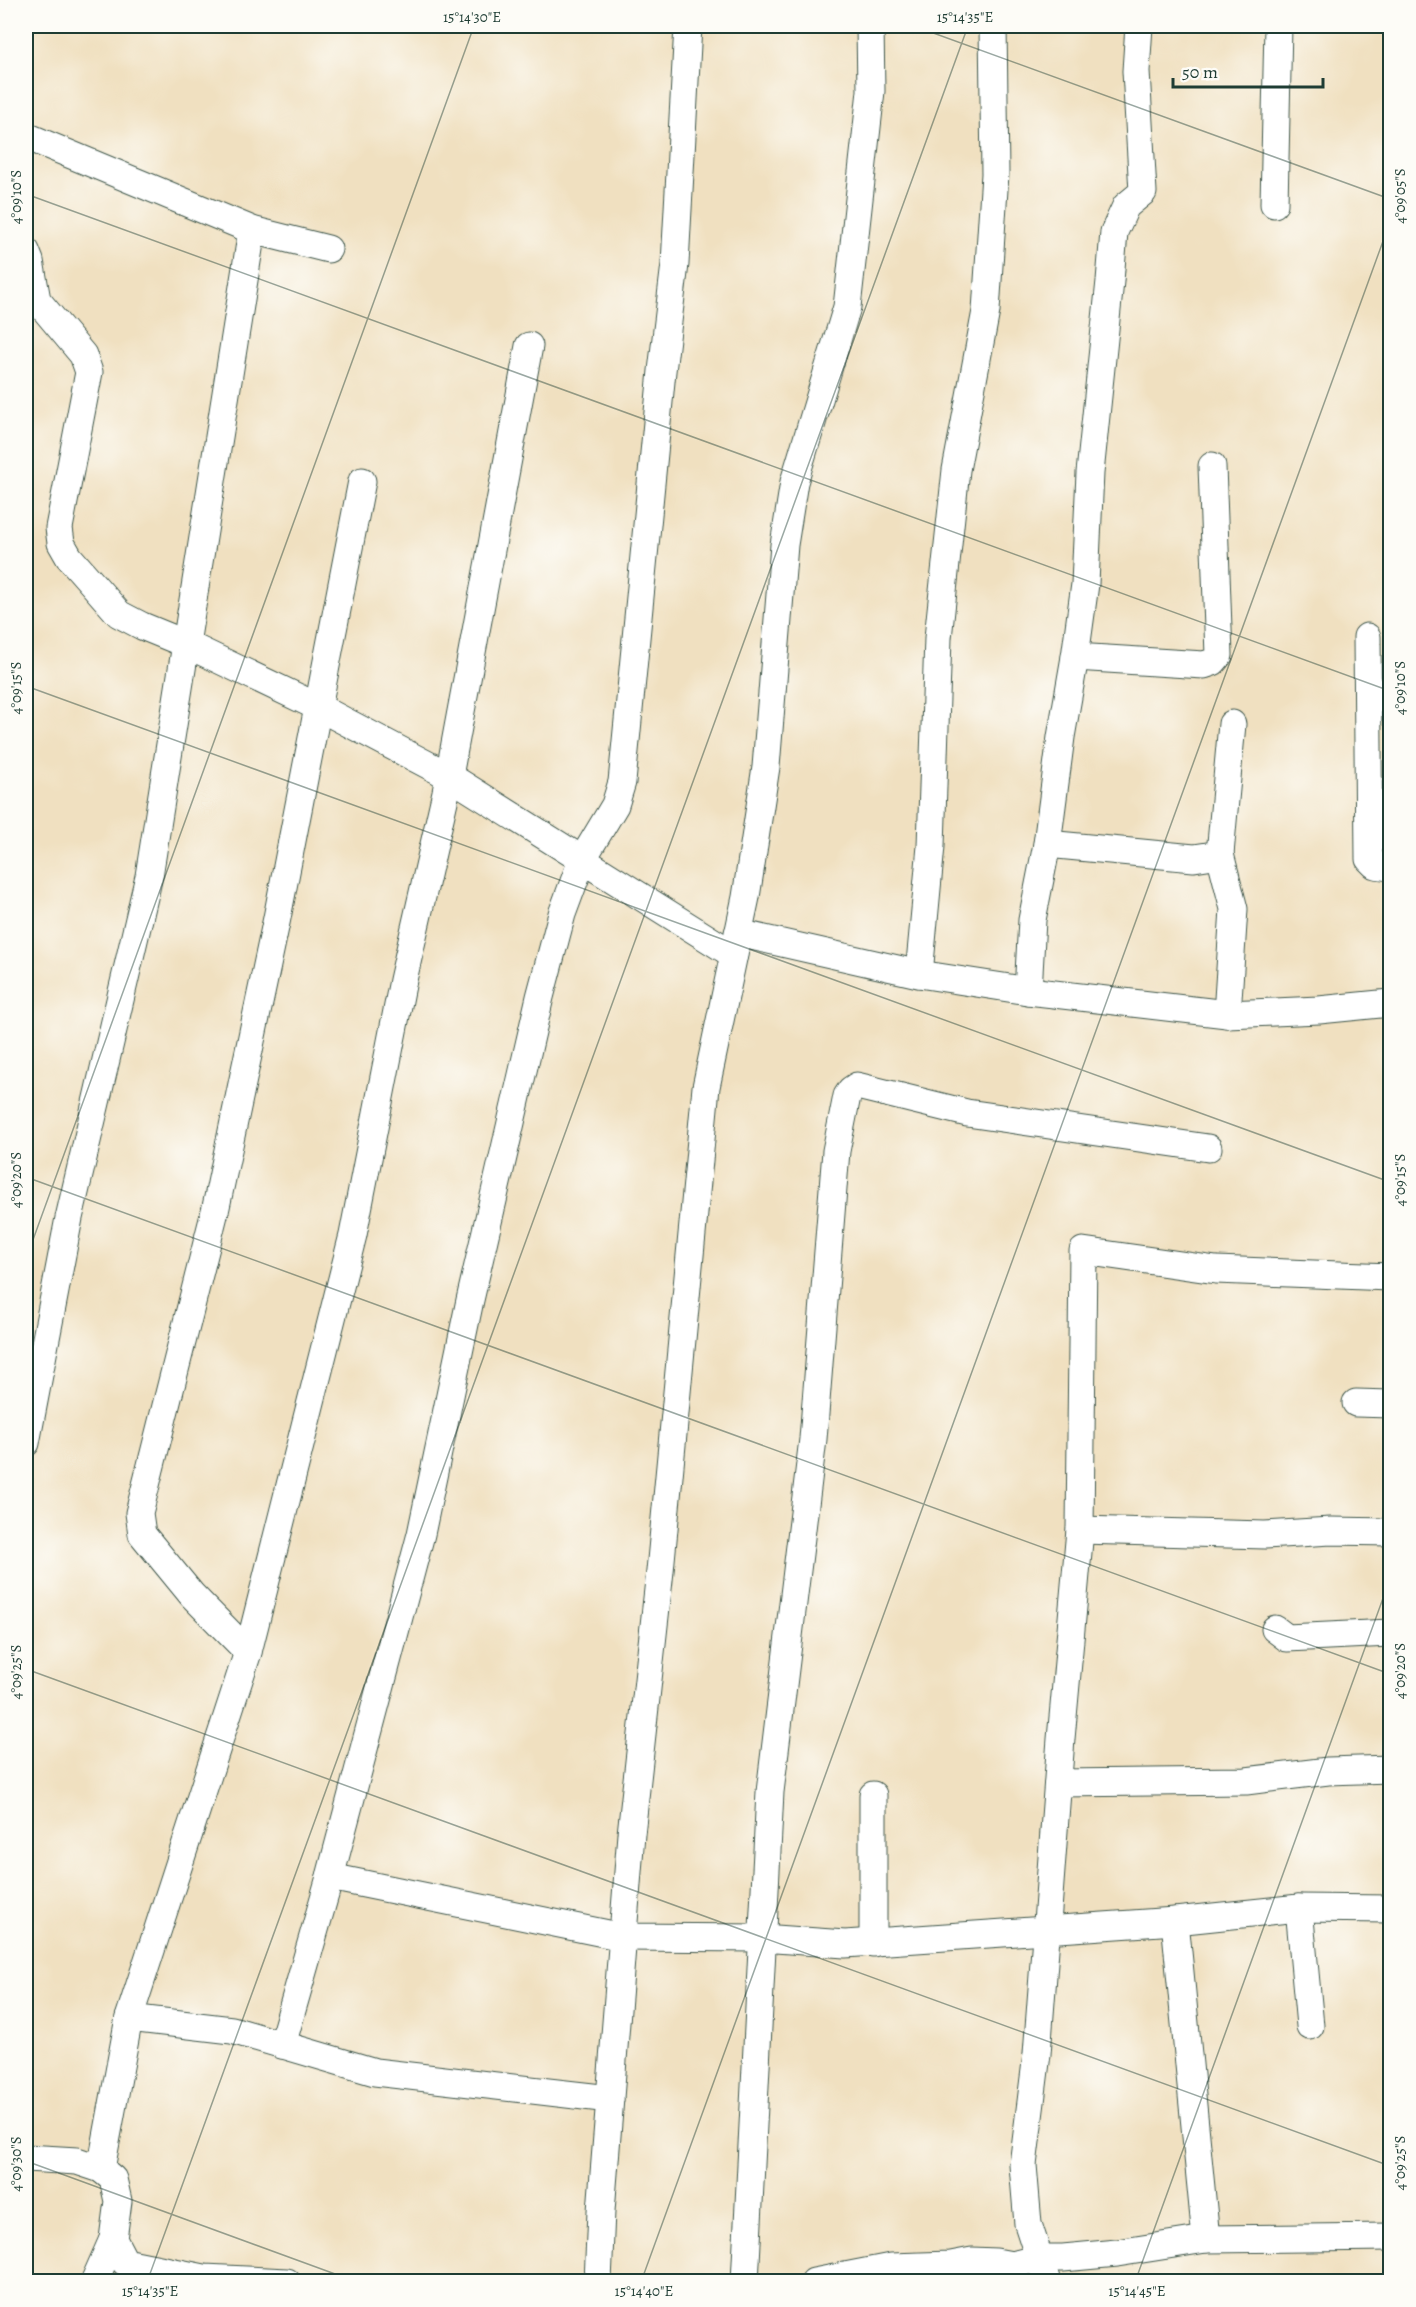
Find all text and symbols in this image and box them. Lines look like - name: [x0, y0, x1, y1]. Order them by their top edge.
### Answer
- text: 15°14'30"E: [443, 7, 501, 27]
- text: 15°14'35"E: [937, 7, 993, 27]
- scale bar: [1173, 51, 1323, 89]
- text: 50 m: [1182, 60, 1218, 84]
- text: 4°09'05"S: [1390, 168, 1410, 224]
- text: 4°09'10"S: [6, 170, 26, 224]
- text: 4°09'10"S: [1390, 661, 1410, 715]
- text: 4°09'15"S: [6, 662, 26, 714]
- text: 4°09'20"S: [6, 1152, 26, 1208]
- text: 4°09'15"S: [1390, 1154, 1410, 1206]
- text: 4°09'20"S: [1390, 1643, 1410, 1699]
- text: 4°09'25"S: [6, 1645, 26, 1699]
- text: 4°09'30"S: [6, 2136, 26, 2192]
- text: 4°09'25"S: [1390, 2136, 1410, 2190]
- text: 15°14'35"E: [122, 2281, 178, 2301]
- text: 15°14'40"E: [615, 2281, 673, 2301]
- text: 15°14'45"E: [1108, 2281, 1166, 2301]

